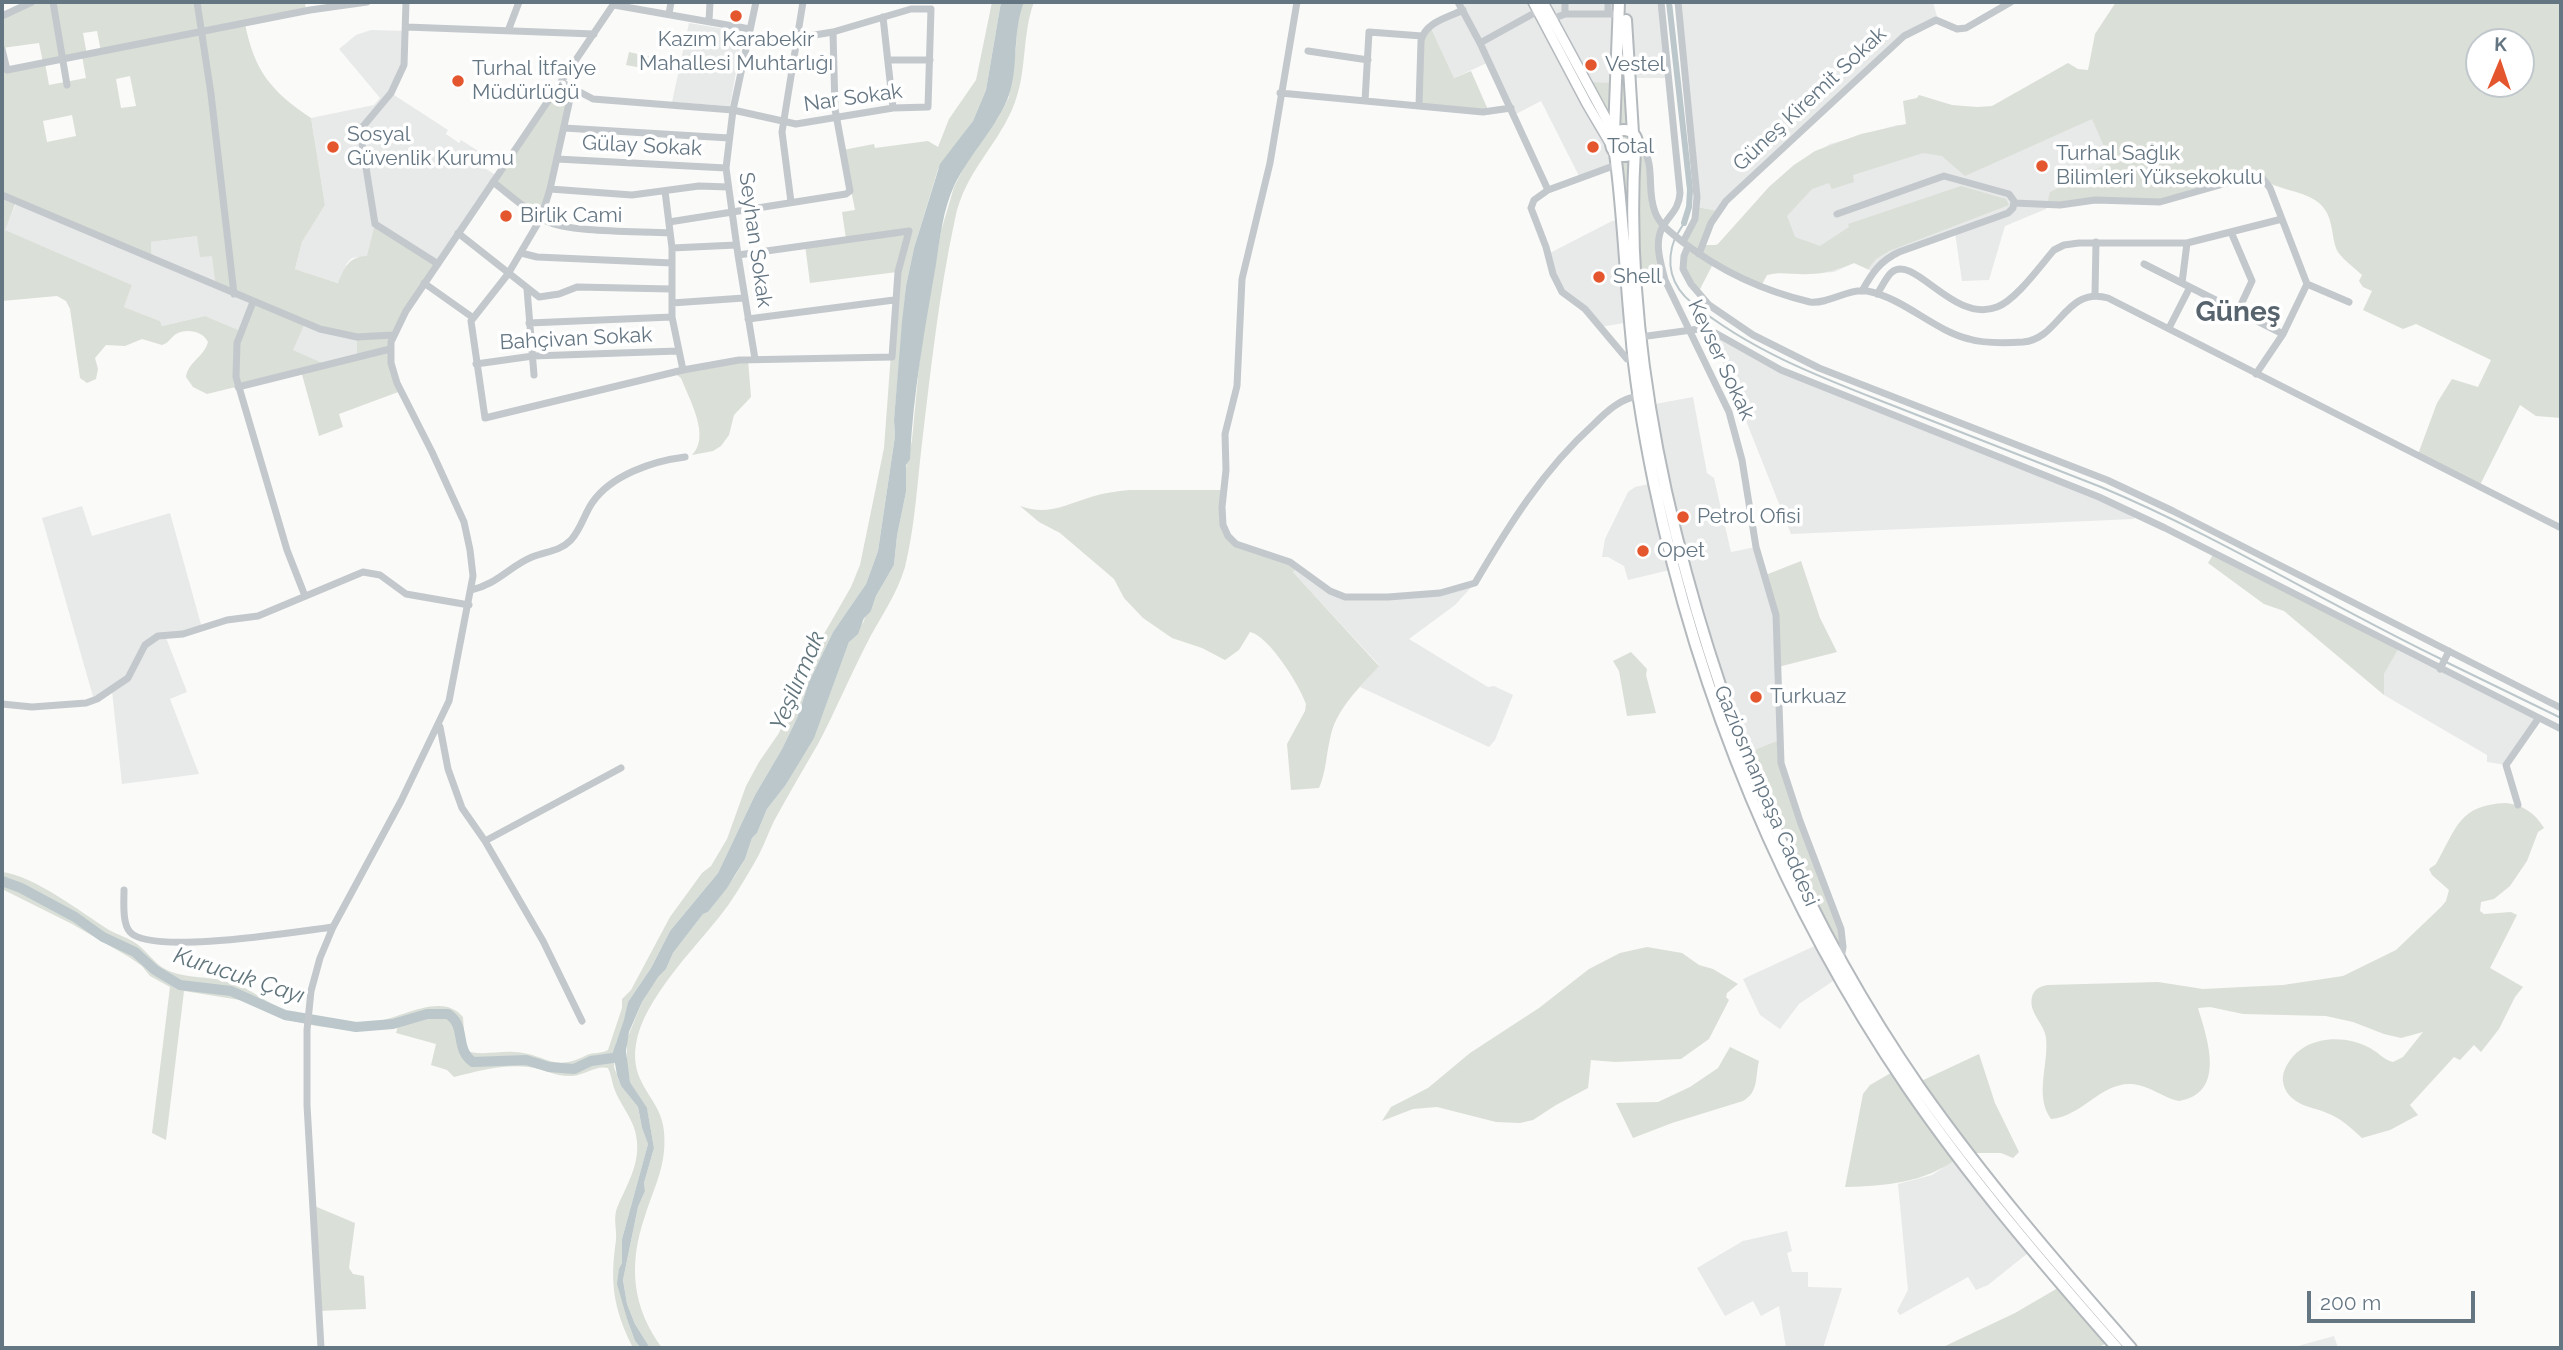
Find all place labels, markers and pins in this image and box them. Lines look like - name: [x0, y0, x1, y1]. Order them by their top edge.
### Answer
- marker: Kazım Karabekir Mahallesi Muhtarlığı: [728, 8, 744, 24]
- place label: Kazım Karabekir Mahallesi Muhtarlığı: [639, 27, 833, 77]
- place label: Vestel: [1605, 52, 1665, 78]
- place label: Turhal İtfaiye Müdürlüğü: [472, 56, 596, 106]
- marker: Vestel: [1583, 57, 1599, 73]
- marker: Turhal İtfaiye Müdürlüğü: [450, 73, 466, 89]
- place label: Sosyal Güvenlik Kurumu: [347, 122, 514, 172]
- place label: Total: [1607, 134, 1654, 160]
- marker: Sosyal Güvenlik Kurumu: [325, 139, 341, 155]
- marker: Total: [1585, 139, 1601, 155]
- place label: Turhal Sağlık Bilimleri Yüksekokulu: [2056, 141, 2263, 191]
- marker: Turhal Sağlık Bilimleri Yüksekokulu: [2034, 158, 2050, 174]
- place label: Birlik Cami: [520, 203, 622, 229]
- marker: Birlik Cami: [498, 208, 514, 224]
- place label: Shell: [1613, 264, 1662, 290]
- marker: Shell: [1591, 269, 1607, 285]
- place label: Petrol Ofisi: [1697, 504, 1801, 530]
- marker: Petrol Ofisi: [1675, 509, 1691, 525]
- place label: Opet: [1657, 538, 1705, 564]
- marker: Opet: [1635, 543, 1651, 559]
- place label: Turkuaz: [1770, 684, 1846, 710]
- marker: Turkuaz: [1748, 689, 1764, 705]

